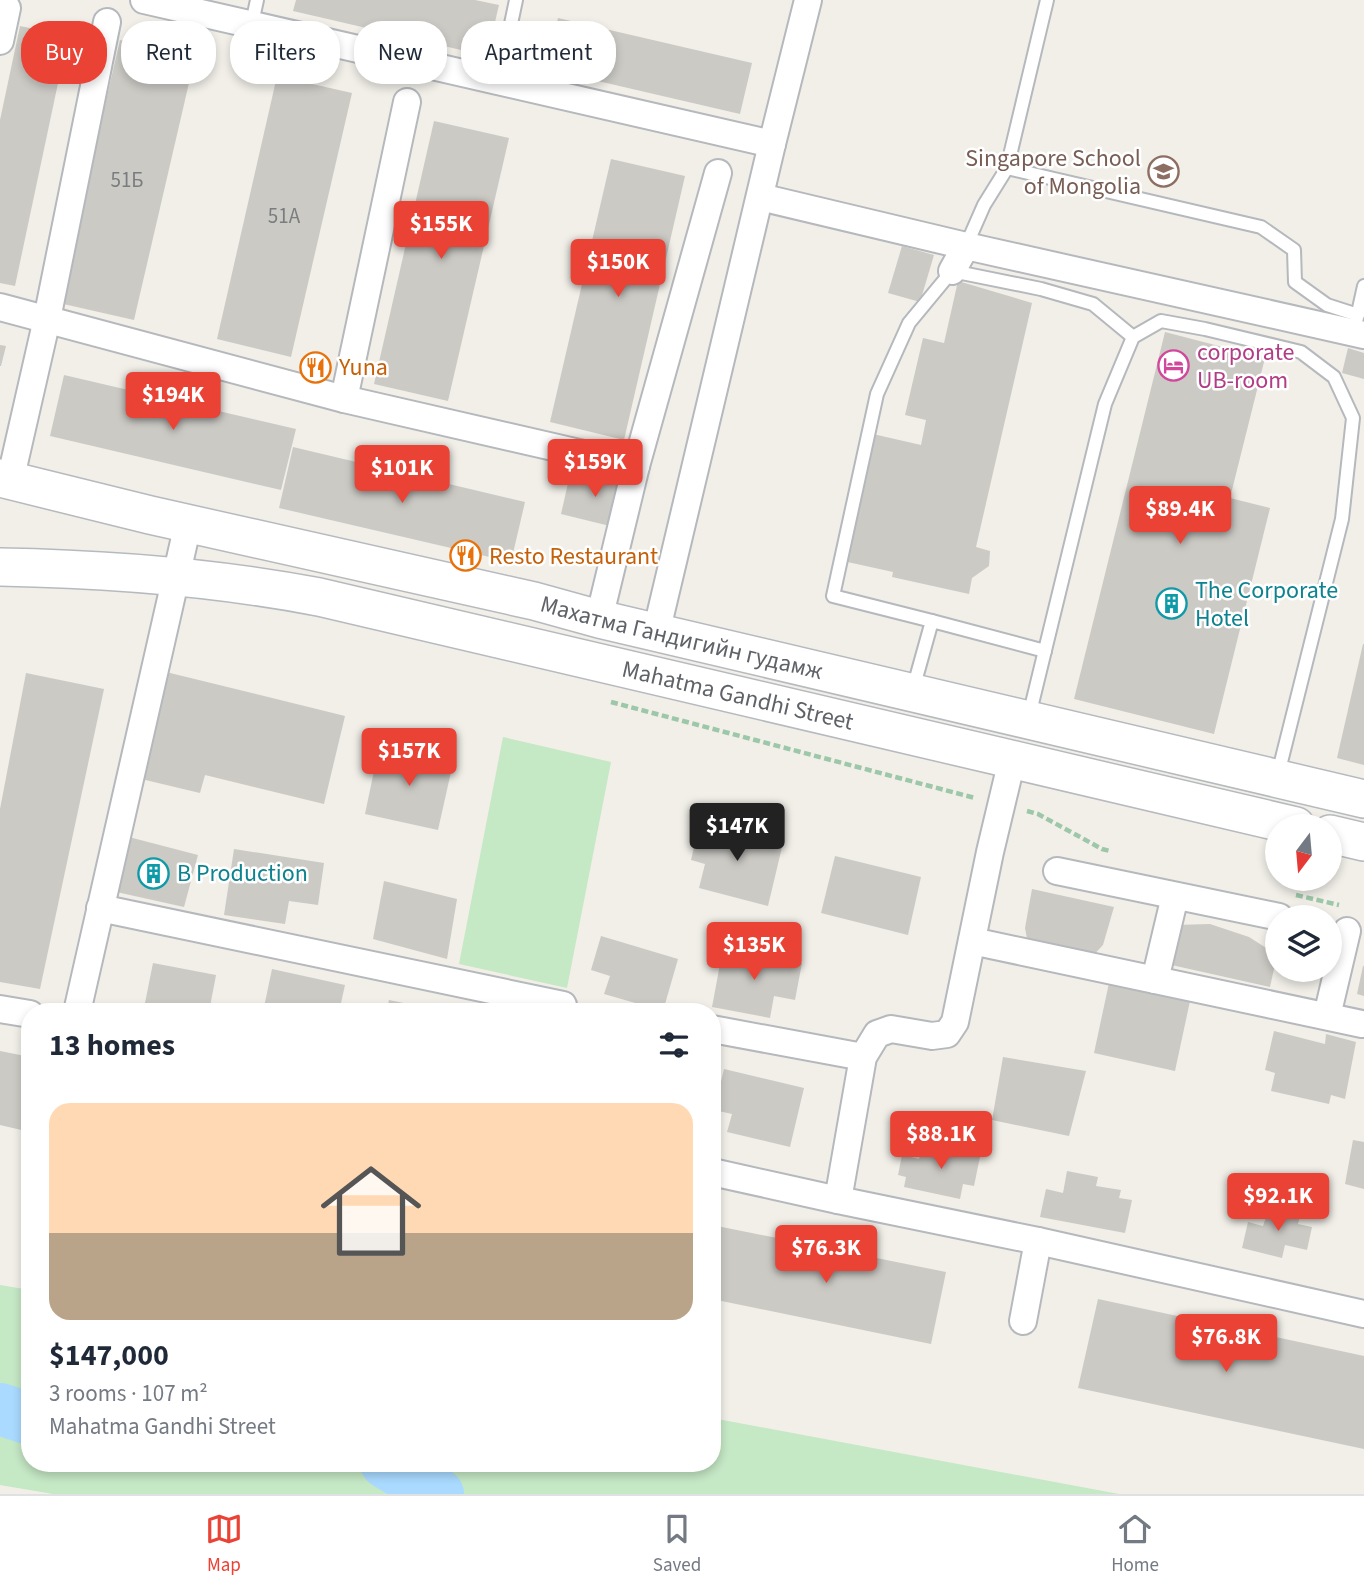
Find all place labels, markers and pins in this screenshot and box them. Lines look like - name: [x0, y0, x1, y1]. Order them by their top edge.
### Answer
- place label: Singapore School of Mongolia: [965, 141, 1141, 204]
- school or university icon: Singapore School of Mongolia: [1147, 155, 1181, 189]
- pin: $155K: [392, 202, 490, 261]
- pin: $150K: [569, 240, 667, 299]
- place label: corporate UB-room: [1197, 335, 1294, 398]
- hotel icon: corporate UB-room: [1157, 349, 1191, 383]
- restaurant icon: Yuna: [299, 350, 333, 384]
- place label: Yuna: [338, 350, 388, 385]
- pin: $194K: [124, 372, 222, 432]
- pin: $159K: [546, 440, 644, 499]
- pin: $101K: [353, 446, 451, 505]
- pin: $89.4K: [1123, 486, 1237, 546]
- restaurant icon: Resto Restaurant: [449, 539, 483, 573]
- place label: Resto Restaurant: [489, 539, 658, 574]
- place label: The Corporate Hotel: [1195, 573, 1338, 636]
- building icon: The Corporate Hotel: [1155, 587, 1189, 621]
- pin: $157K: [360, 728, 458, 788]
- pin: $147K: [688, 804, 786, 863]
- building icon: B Production: [137, 856, 171, 890]
- place label: B Production: [177, 856, 308, 891]
- pin: $135K: [705, 922, 803, 982]
- pin: $88.1K: [884, 1112, 998, 1171]
- pin: $92.1K: [1221, 1174, 1335, 1233]
- pin: $76.3K: [769, 1226, 883, 1285]
- pin: $76.8K: [1169, 1314, 1283, 1374]

